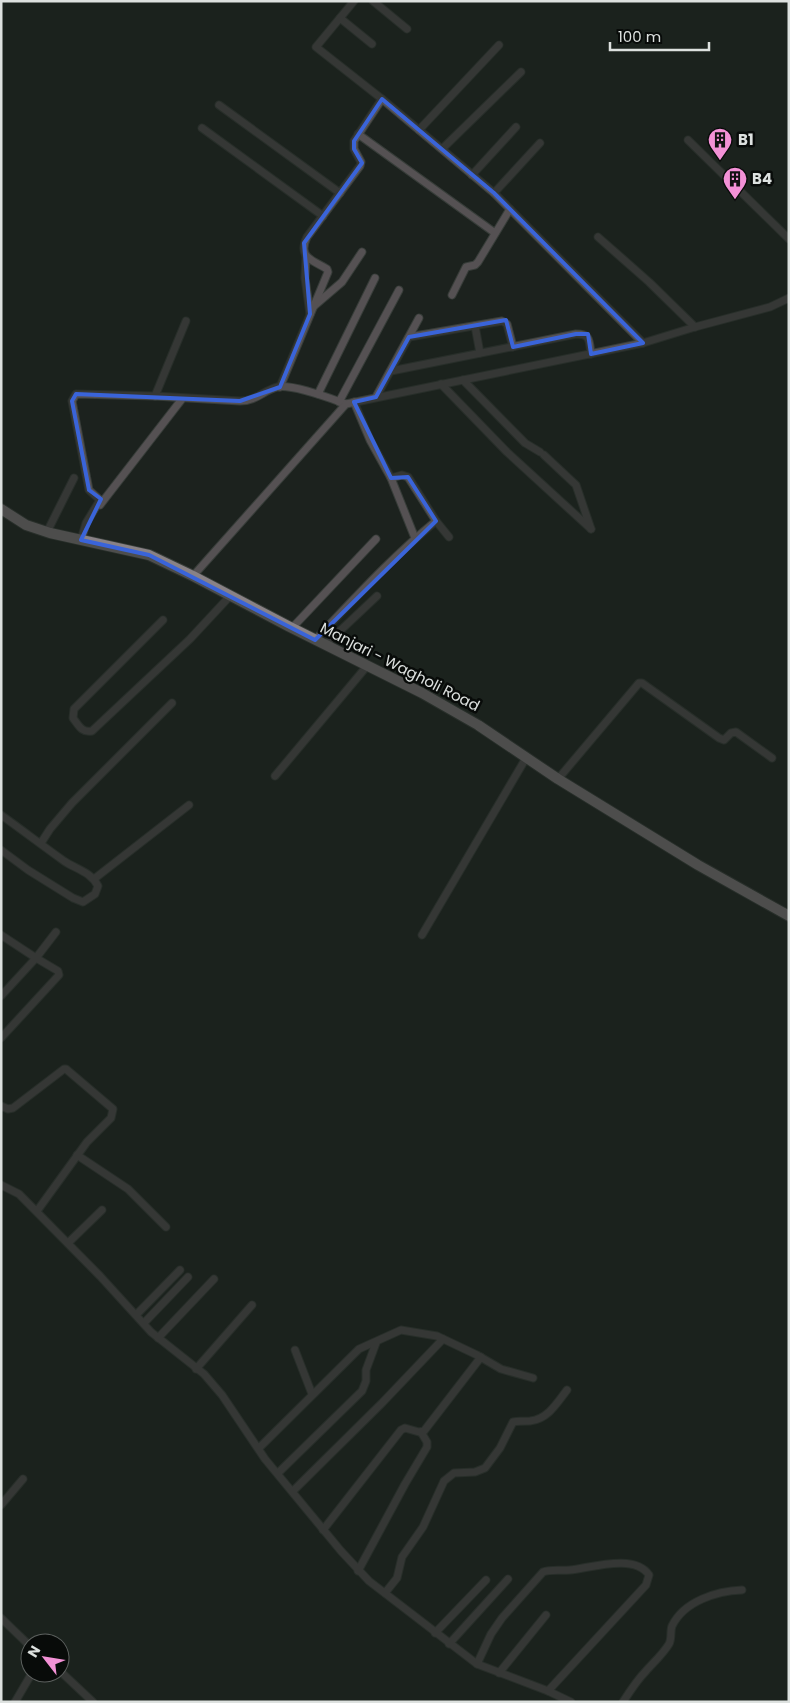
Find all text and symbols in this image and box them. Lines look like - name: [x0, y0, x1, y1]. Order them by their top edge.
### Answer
- scale bar: [610, 20, 709, 52]
- text: 100 m: [618, 26, 661, 47]
- building icon: B1: [707, 127, 733, 161]
- place label: B1: [738, 129, 754, 150]
- building icon: B4: [722, 166, 748, 200]
- place label: B4: [752, 168, 772, 189]
- street label: Manjari - Wagholi Road: [317, 617, 484, 716]
- north arrow: [20, 1633, 70, 1683]
- text: N: [23, 1642, 45, 1661]

